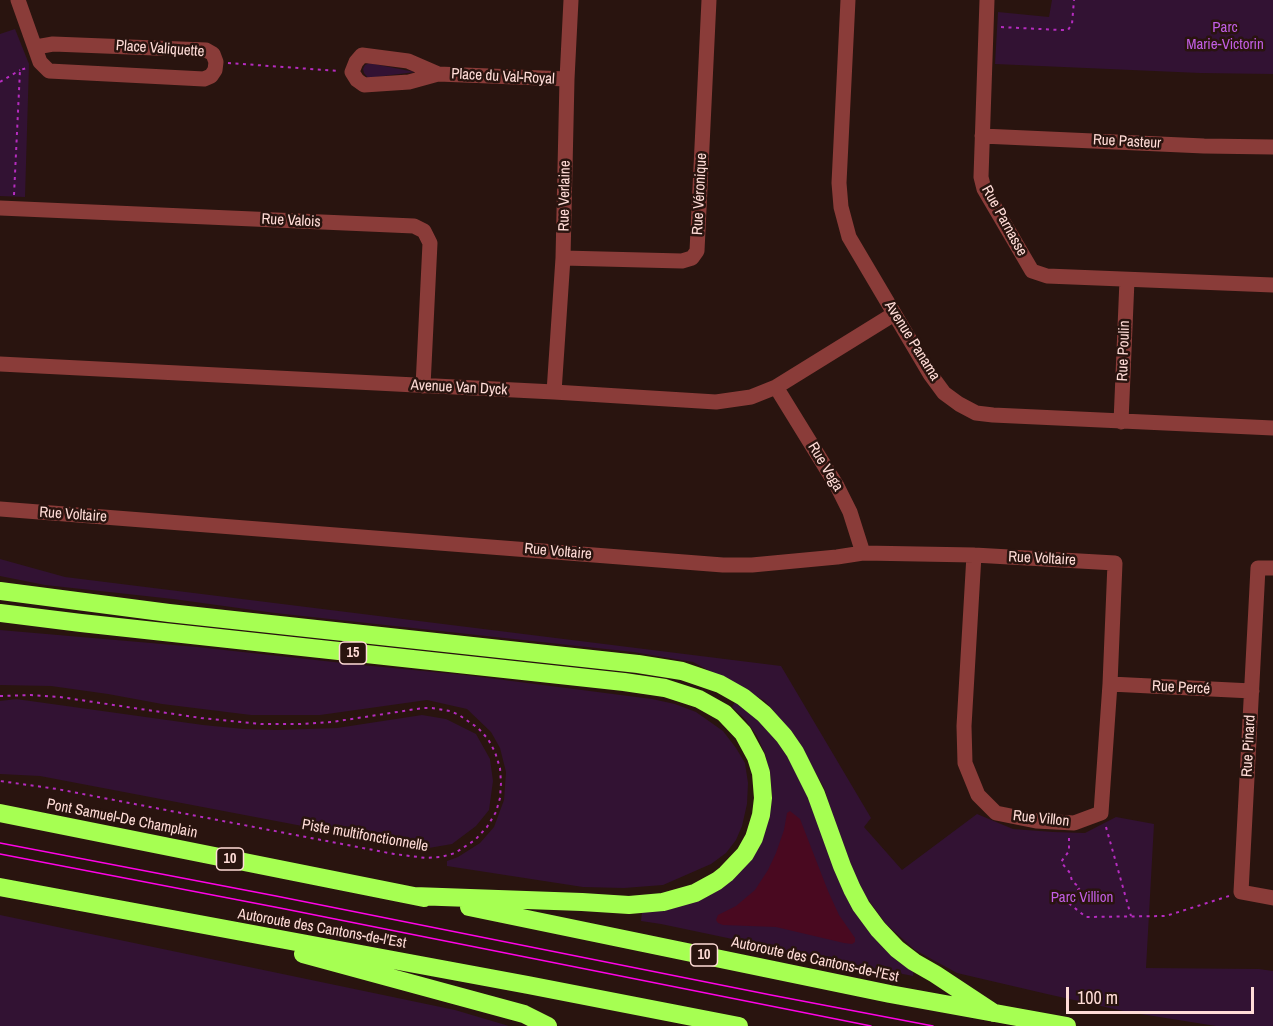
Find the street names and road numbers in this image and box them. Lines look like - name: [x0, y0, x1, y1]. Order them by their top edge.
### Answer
- street label: Place Valiquette: [115, 37, 205, 61]
- street label: Place du Val-Royal: [451, 65, 555, 89]
- street label: Rue Pasteur: [1092, 131, 1162, 153]
- street label: Rue Véronique: [689, 153, 711, 235]
- street label: Rue Verlaine: [555, 160, 575, 232]
- street label: Rue Parnasse: [977, 183, 1031, 259]
- street label: Rue Valois: [261, 210, 321, 232]
- street label: Avenue Panama: [880, 298, 944, 384]
- street label: Rue Poulin: [1114, 320, 1134, 382]
- street label: Avenue Van Dyck: [410, 376, 508, 400]
- street label: Rue Vega: [803, 439, 847, 495]
- street label: Rue Voltaire: [39, 504, 107, 526]
- street label: Rue Voltaire: [523, 540, 593, 564]
- street label: Rue Voltaire: [1008, 548, 1076, 570]
- road number: 15: [340, 642, 366, 664]
- street label: Rue Percé: [1152, 677, 1210, 699]
- street label: Rue Pinard: [1238, 714, 1260, 778]
- street label: Pont Samuel-De Champlain: [45, 796, 199, 842]
- street label: Rue Villon: [1012, 807, 1070, 831]
- street label: Piste multifonctionnelle: [300, 816, 430, 856]
- road number: 10: [216, 848, 244, 870]
- street label: Autoroute des Cantons-de-l'Est: [236, 905, 408, 953]
- street label: Autoroute des Cantons-de-l'Est: [730, 933, 900, 987]
- road number: 10: [690, 944, 718, 966]

